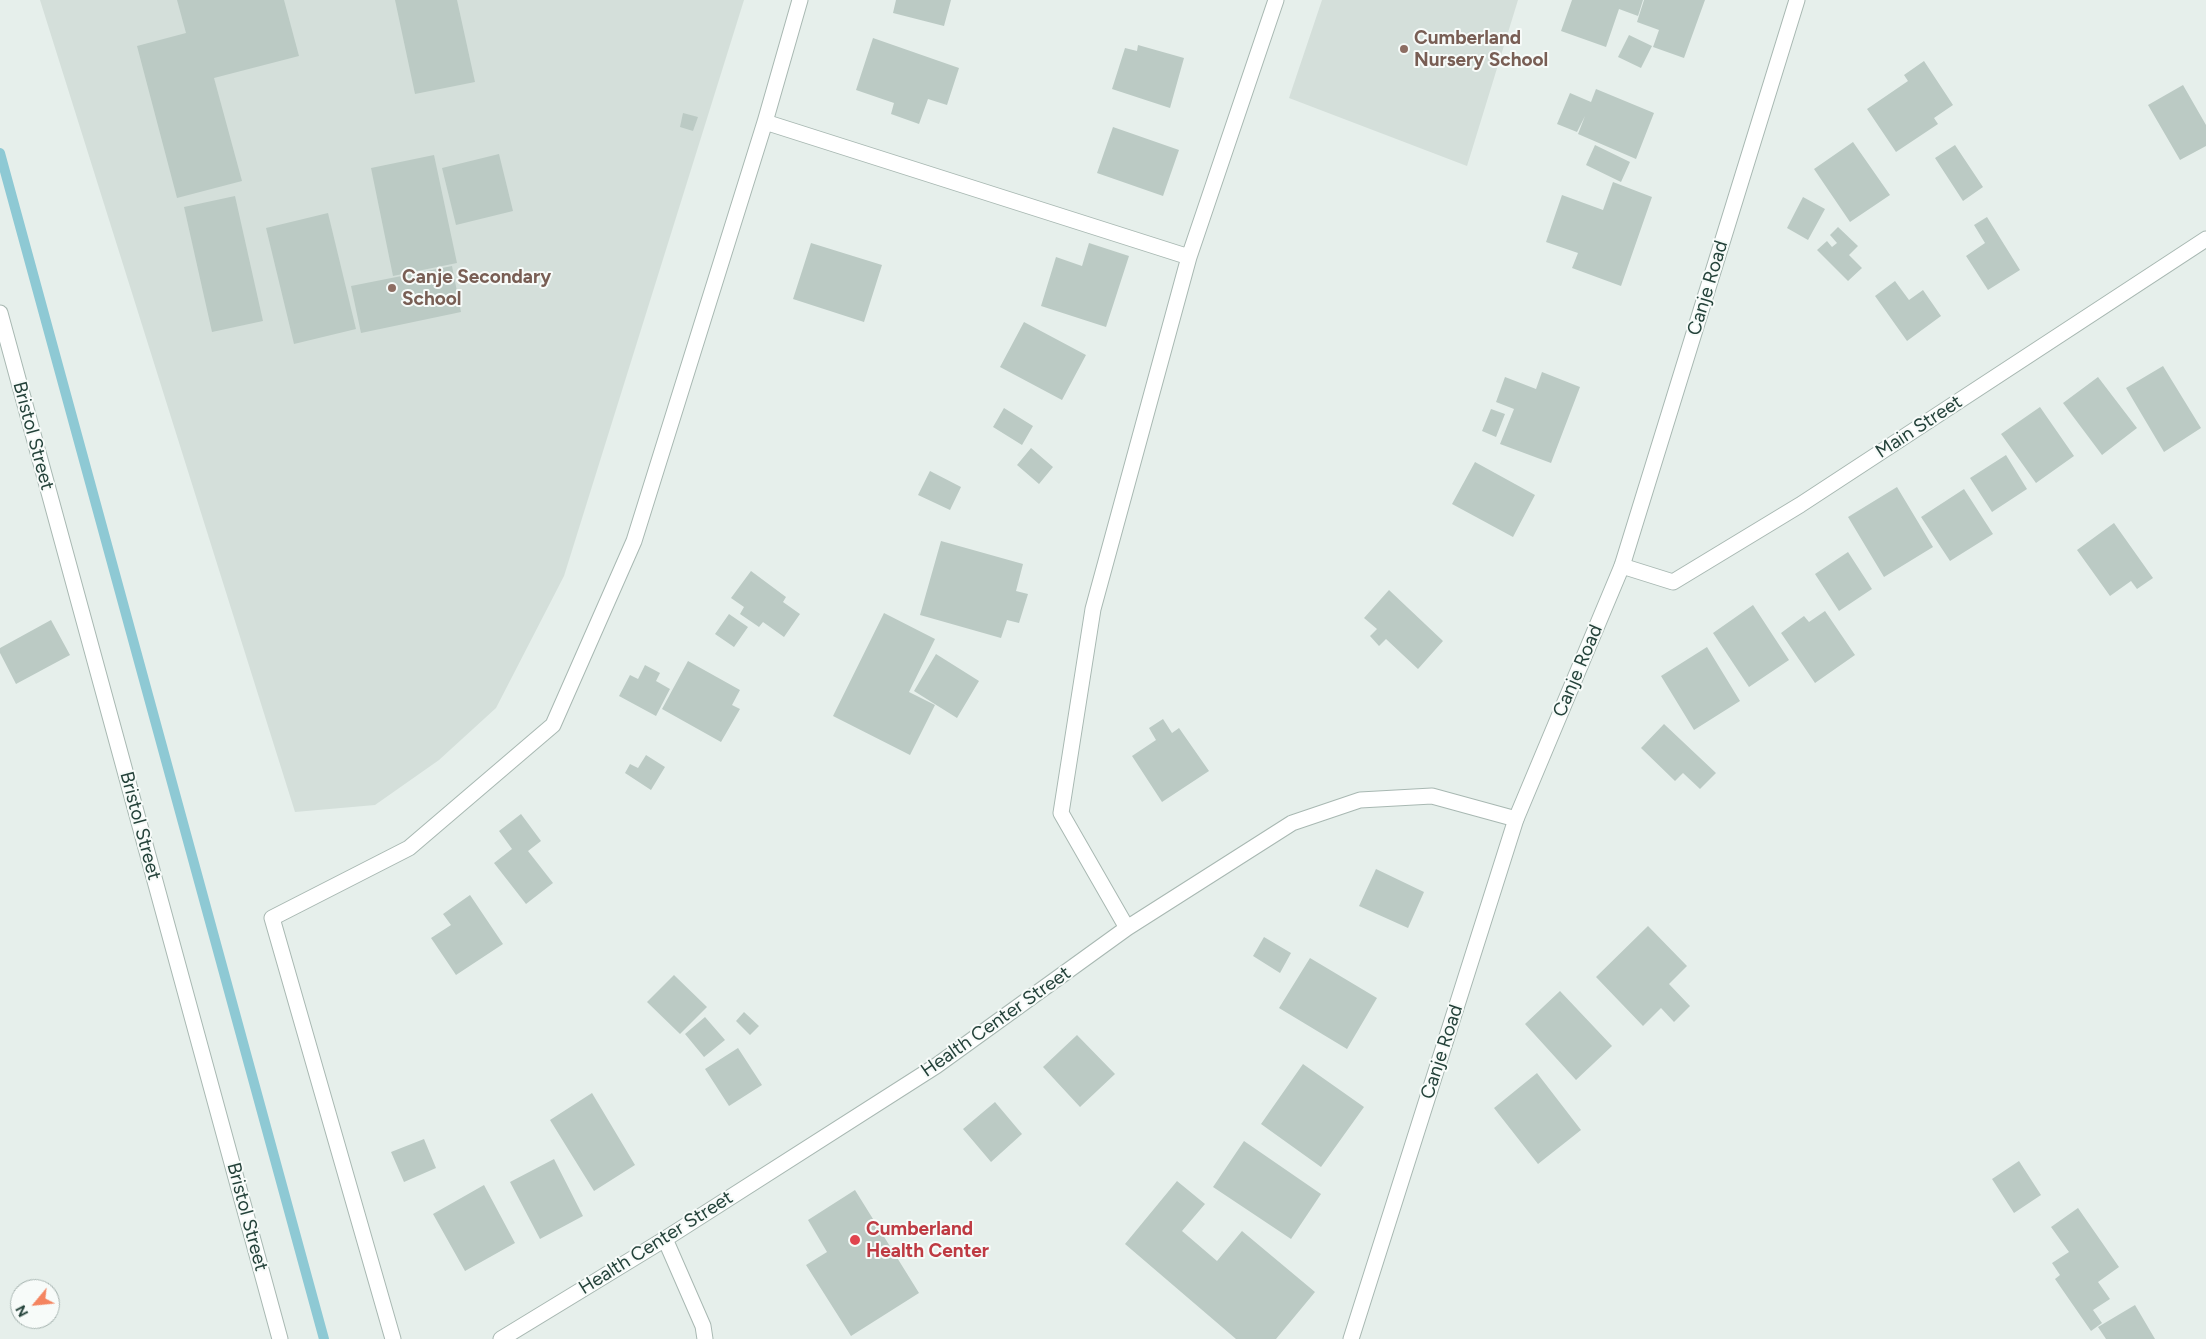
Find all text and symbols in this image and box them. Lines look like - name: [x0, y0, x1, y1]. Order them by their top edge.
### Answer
- place label: Cumberland Nursery School: [1414, 27, 1548, 71]
- marker: Cumberland Nursery School: [1398, 43, 1410, 55]
- street label: Canje Road: [1683, 238, 1733, 338]
- place label: Canje Secondary School: [402, 266, 551, 310]
- marker: Canje Secondary School: [386, 282, 398, 294]
- street label: Bristol Street: [8, 379, 58, 493]
- street label: Main Street: [1871, 391, 1967, 463]
- street label: Canje Road: [1548, 621, 1608, 721]
- street label: Bristol Street: [115, 769, 165, 883]
- street label: Health Center Street: [917, 962, 1075, 1082]
- street label: Canje Road: [1416, 1002, 1468, 1102]
- street label: Bristol Street: [222, 1160, 272, 1274]
- street label: Health Center Street: [575, 1186, 737, 1300]
- place label: Cumberland Health Center: [866, 1218, 989, 1262]
- marker: Cumberland Health Center: [848, 1233, 862, 1247]
- north arrow: [10, 1279, 60, 1329]
- text: N: [12, 1302, 32, 1320]

